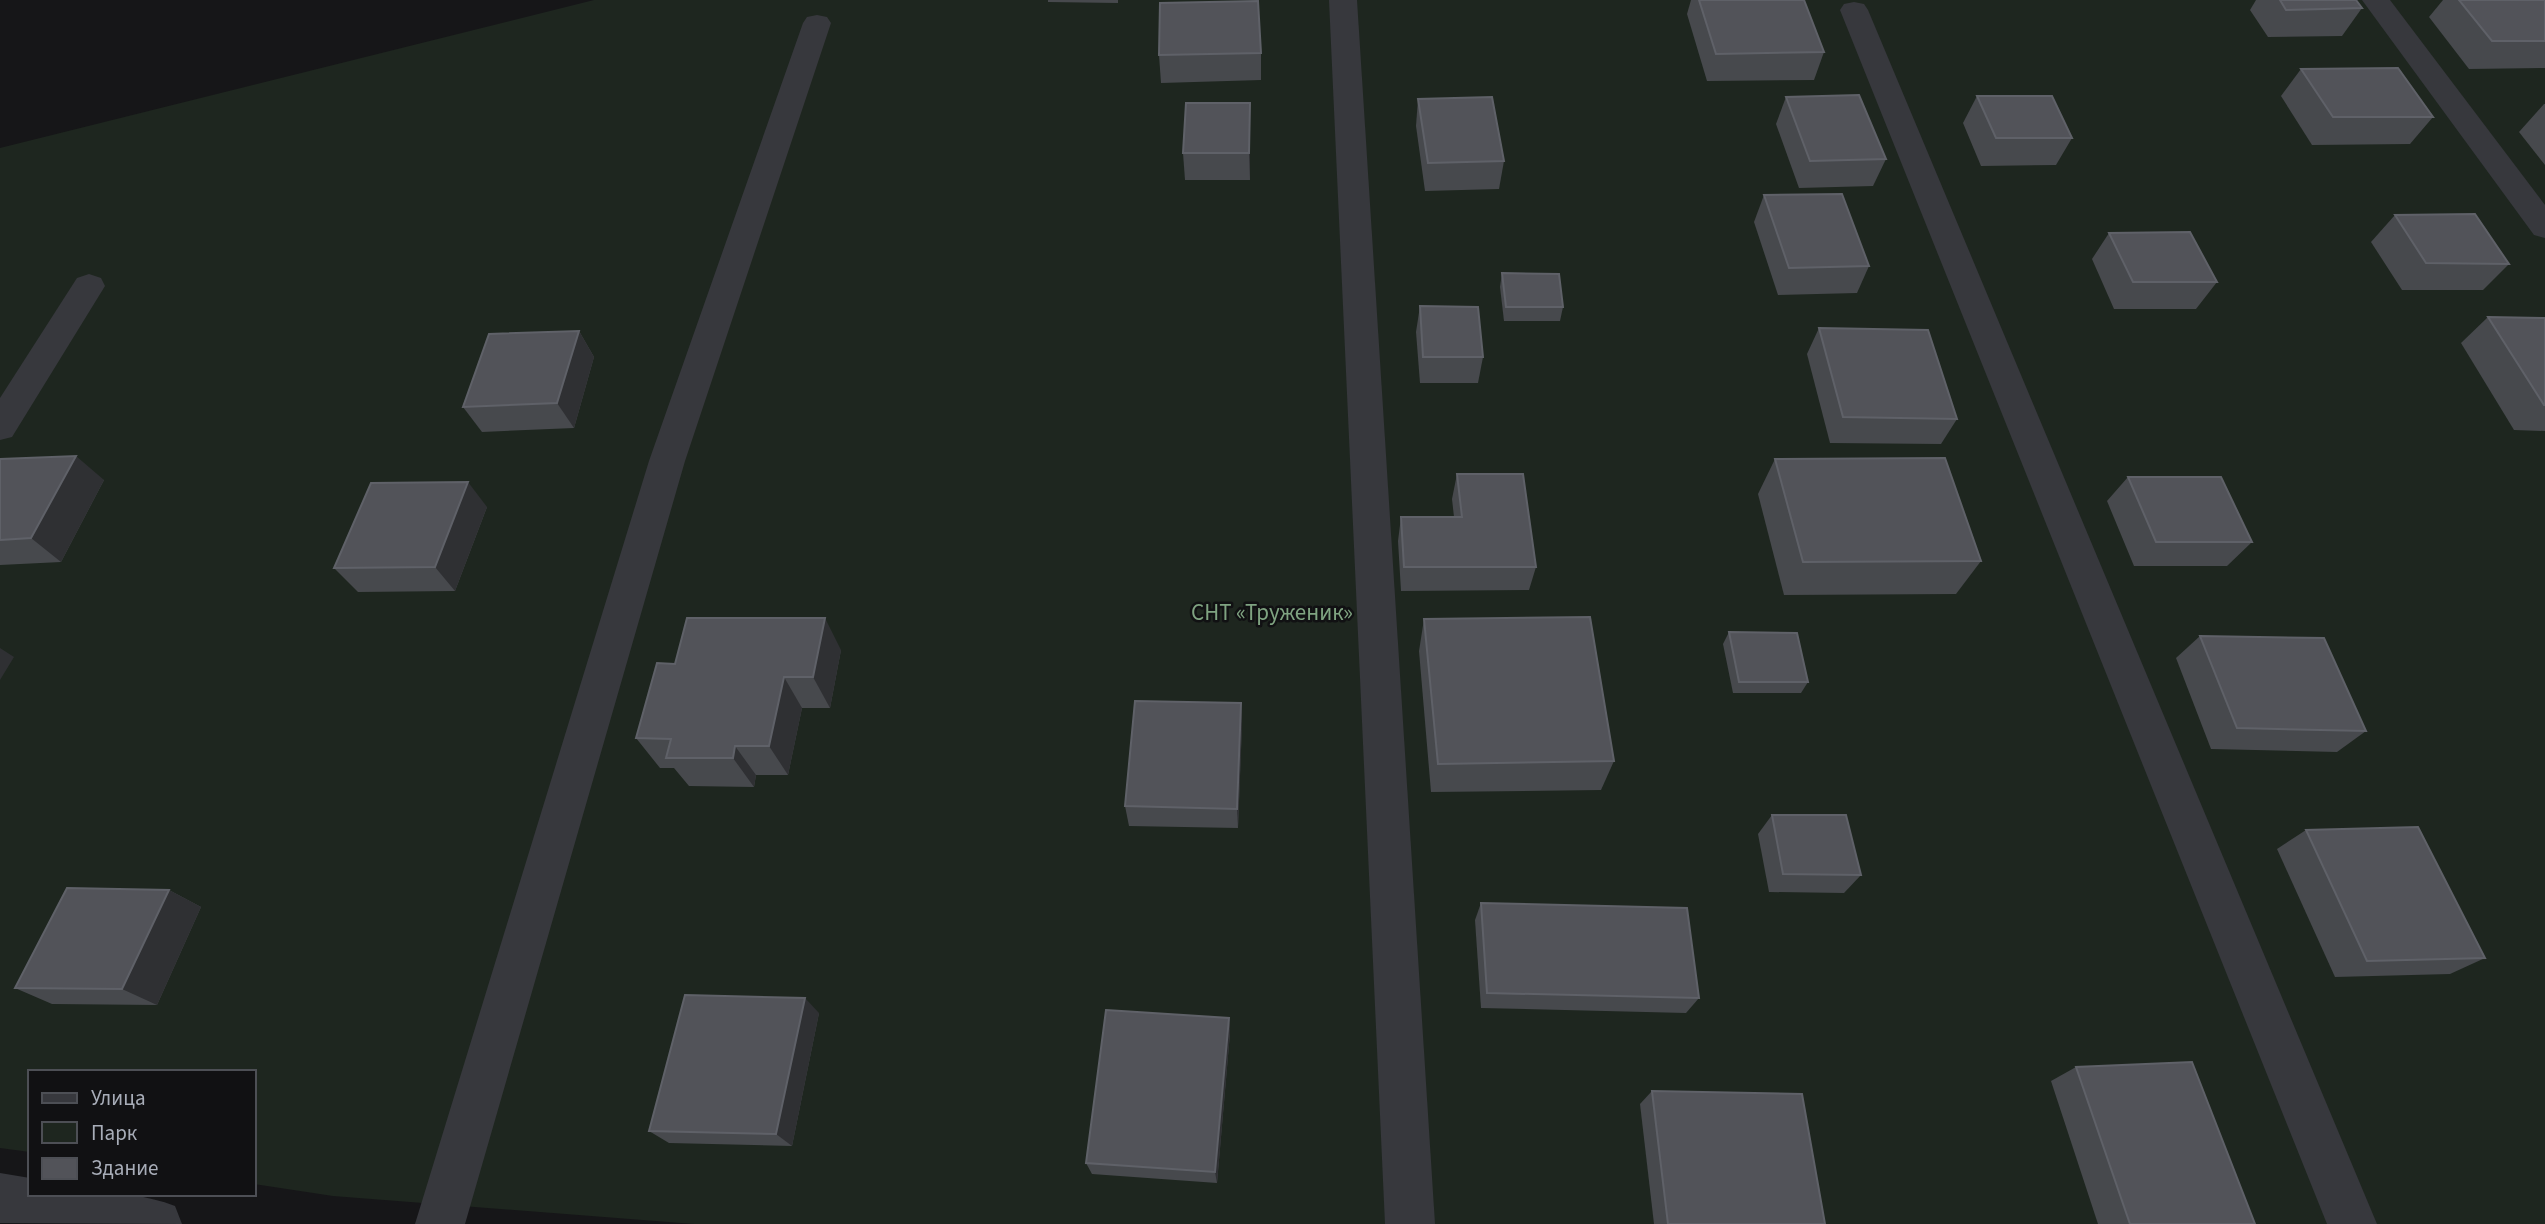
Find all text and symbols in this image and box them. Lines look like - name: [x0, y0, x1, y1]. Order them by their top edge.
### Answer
- park label: СНТ «Труженик»: [1191, 596, 1353, 629]
- legend: [28, 1070, 256, 1196]
- text: Улица: [91, 1083, 146, 1113]
- text: Парк: [91, 1118, 138, 1148]
- text: Здание: [91, 1153, 159, 1183]

